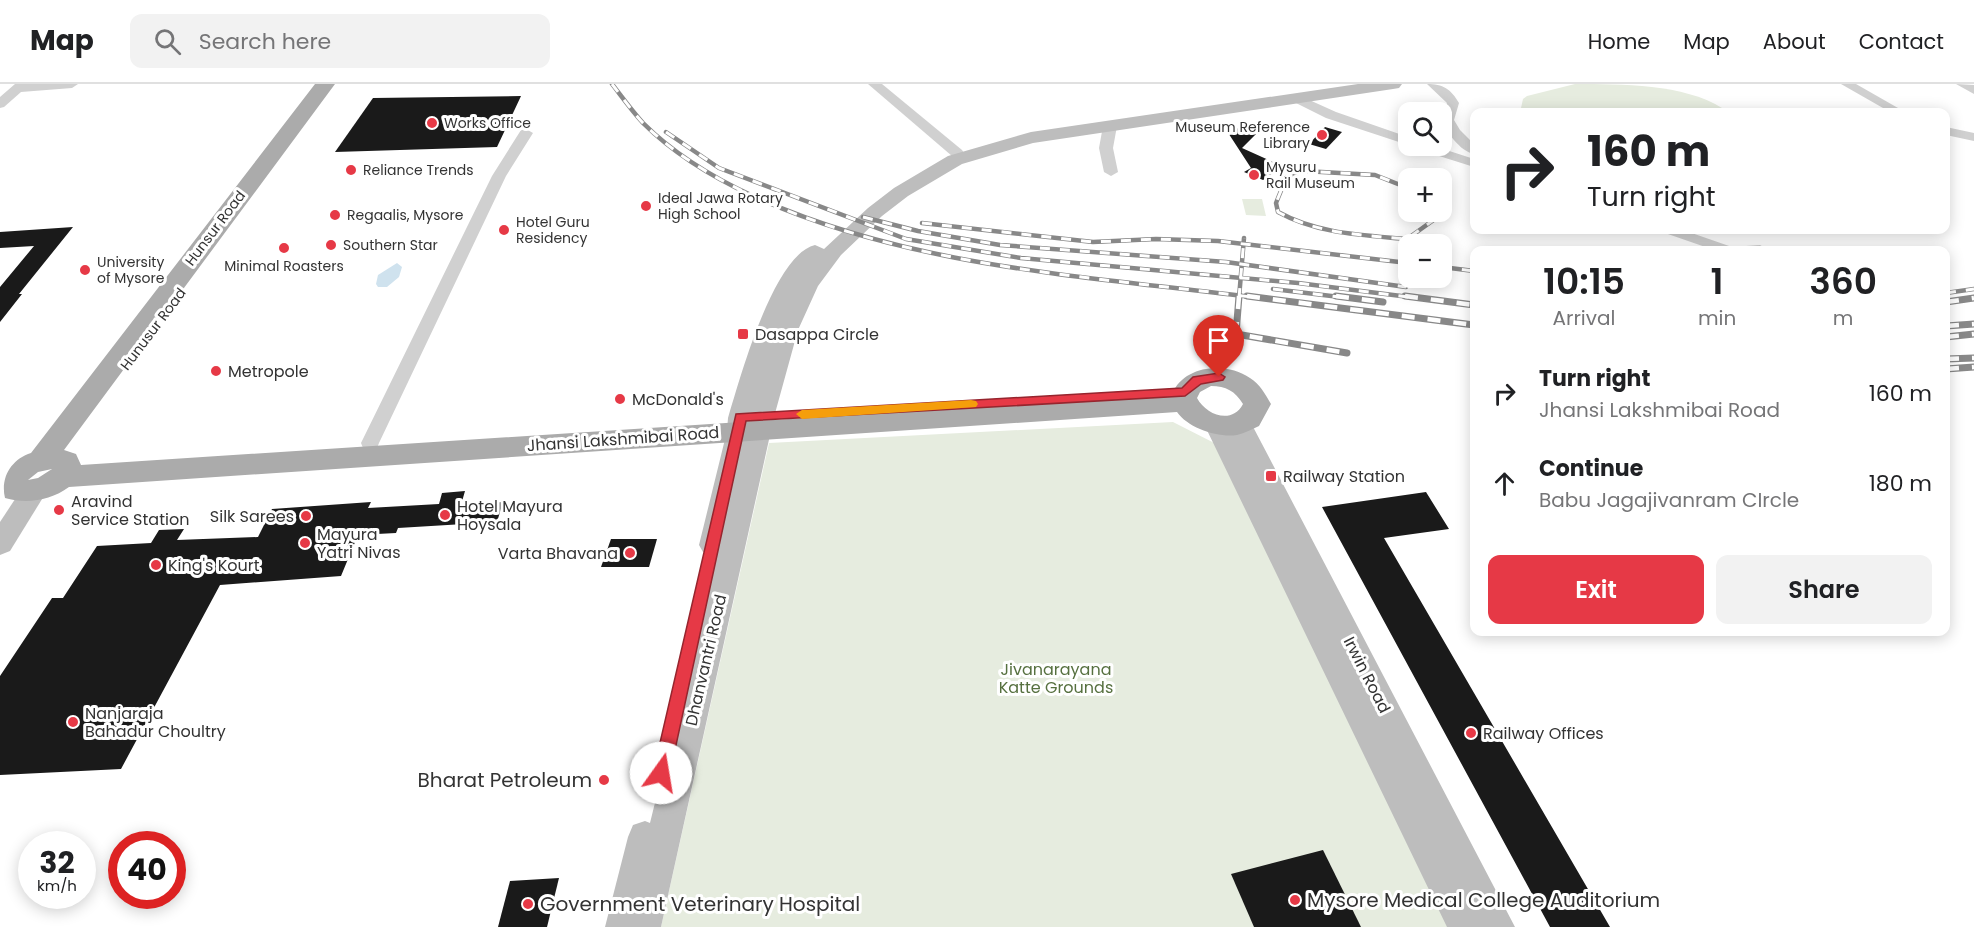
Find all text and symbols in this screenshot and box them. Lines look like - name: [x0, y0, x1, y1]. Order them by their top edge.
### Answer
- search box: [130, 14, 550, 68]
- text: Map: [30, 21, 94, 60]
- icon: search: [151, 25, 184, 58]
- text: Search here: [199, 26, 331, 57]
- text: Home: [1588, 27, 1650, 56]
- text: Map: [1683, 27, 1730, 56]
- text: About: [1763, 27, 1826, 56]
- text: Contact: [1859, 27, 1944, 56]
- map controls: [1398, 102, 1452, 288]
- button: search: [1398, 102, 1452, 156]
- place label: Works Office: [444, 113, 531, 133]
- marker: Works Office: [425, 116, 439, 130]
- place label: Museum Reference Library: [1175, 117, 1310, 153]
- text: 160 m: [1587, 122, 1710, 181]
- marker: Museum Reference Library: [1315, 128, 1329, 142]
- icon: right: [1488, 132, 1566, 210]
- place label: Mysuru Rail Museum: [1266, 157, 1355, 193]
- place label: Reliance Trends: [363, 160, 474, 180]
- marker: Reliance Trends: [344, 163, 358, 177]
- marker: Mysuru Rail Museum: [1247, 168, 1261, 182]
- button: +: [1398, 168, 1452, 222]
- text: Turn right: [1587, 178, 1716, 215]
- street label: Hunsur Road: [180, 186, 250, 270]
- place label: Ideal Jawa Rotary High School: [658, 188, 783, 224]
- marker: Ideal Jawa Rotary High School: [639, 199, 653, 213]
- place label: Regaalis, Mysore: [347, 205, 464, 225]
- marker: Regaalis, Mysore: [328, 208, 342, 222]
- place label: Hotel Guru Residency: [516, 212, 590, 248]
- marker: Hotel Guru Residency: [497, 223, 511, 237]
- button: −: [1398, 234, 1452, 288]
- place label: Southern Star: [343, 235, 438, 255]
- marker: Southern Star: [324, 238, 338, 252]
- marker: Minimal Roasters: [277, 241, 291, 255]
- place label: University of Mysore: [97, 252, 165, 288]
- place label: Minimal Roasters: [224, 256, 344, 276]
- text: 10:15: [1543, 256, 1625, 307]
- text: 1: [1711, 256, 1724, 307]
- text: 360: [1809, 256, 1877, 307]
- marker: University of Mysore: [78, 263, 92, 277]
- street label: Hunusur Road: [115, 284, 191, 374]
- text: Arrival: [1552, 304, 1615, 332]
- text: min: [1698, 304, 1736, 332]
- text: m: [1833, 304, 1853, 332]
- pin: [1193, 315, 1244, 377]
- place label: Dasappa Circle: [755, 323, 879, 346]
- icon: arrive: [1202, 324, 1235, 357]
- marker: Dasappa Circle: [736, 327, 750, 341]
- place label: Metropole: [228, 360, 309, 383]
- text: Turn right: [1539, 363, 1650, 394]
- marker: Metropole: [209, 364, 223, 378]
- icon: right: [1488, 377, 1521, 410]
- text: 160 m: [1869, 378, 1932, 409]
- place label: McDonald's: [632, 388, 724, 411]
- marker: McDonald's: [613, 392, 627, 406]
- text: Jhansi Lakshmibai Road: [1539, 396, 1780, 424]
- street label: Jhansi Lakshmibai Road: [526, 421, 720, 457]
- text: Continue: [1539, 453, 1643, 484]
- place label: Railway Station: [1283, 465, 1405, 488]
- icon: ahead: [1488, 467, 1521, 500]
- text: 180 m: [1869, 468, 1932, 499]
- marker: Railway Station: [1264, 469, 1278, 483]
- text: Babu Jagajivanram CIrcle: [1539, 486, 1799, 514]
- place label: Aravind Service Station: [71, 490, 189, 531]
- place label: Hotel Mayura Hoysala: [457, 495, 563, 536]
- marker: Aravind Service Station: [52, 503, 66, 517]
- place label: Silk Sarees: [210, 505, 294, 528]
- marker: Hotel Mayura Hoysala: [438, 508, 452, 522]
- marker: Silk Sarees: [299, 509, 313, 523]
- place label: Mayura Yatri Nivas: [317, 523, 401, 564]
- marker: Mayura Yatri Nivas: [298, 536, 312, 550]
- place label: Varta Bhavana: [498, 542, 618, 565]
- marker: Varta Bhavana: [623, 546, 637, 560]
- place label: King's Kourt: [168, 554, 260, 577]
- button: Exit: [1488, 555, 1704, 624]
- button: Share: [1716, 555, 1932, 624]
- marker: King's Kourt: [149, 558, 163, 572]
- street label: Dhanvantri Road: [680, 592, 732, 728]
- street label: Irwin Road: [1338, 633, 1396, 717]
- park label: Jivanarayana Katte Grounds: [999, 658, 1113, 699]
- place label: Nanjaraja Bahadur Choultry: [85, 702, 226, 743]
- marker: Nanjaraja Bahadur Choultry: [66, 715, 80, 729]
- place label: Railway Offices: [1483, 722, 1604, 745]
- marker: Railway Offices: [1464, 726, 1478, 740]
- position arrow: [629, 741, 693, 805]
- place label: Bharat Petroleum: [418, 766, 592, 794]
- marker: Bharat Petroleum: [597, 773, 611, 787]
- speed limit sign: 40: [108, 831, 186, 909]
- text: 32: [39, 841, 75, 884]
- text: km/h: [37, 875, 77, 896]
- place label: Mysore Medical College Auditorium: [1307, 886, 1660, 914]
- place label: Government Veterinary Hospital: [540, 890, 860, 918]
- marker: Mysore Medical College Auditorium: [1288, 893, 1302, 907]
- marker: Government Veterinary Hospital: [521, 897, 535, 911]

